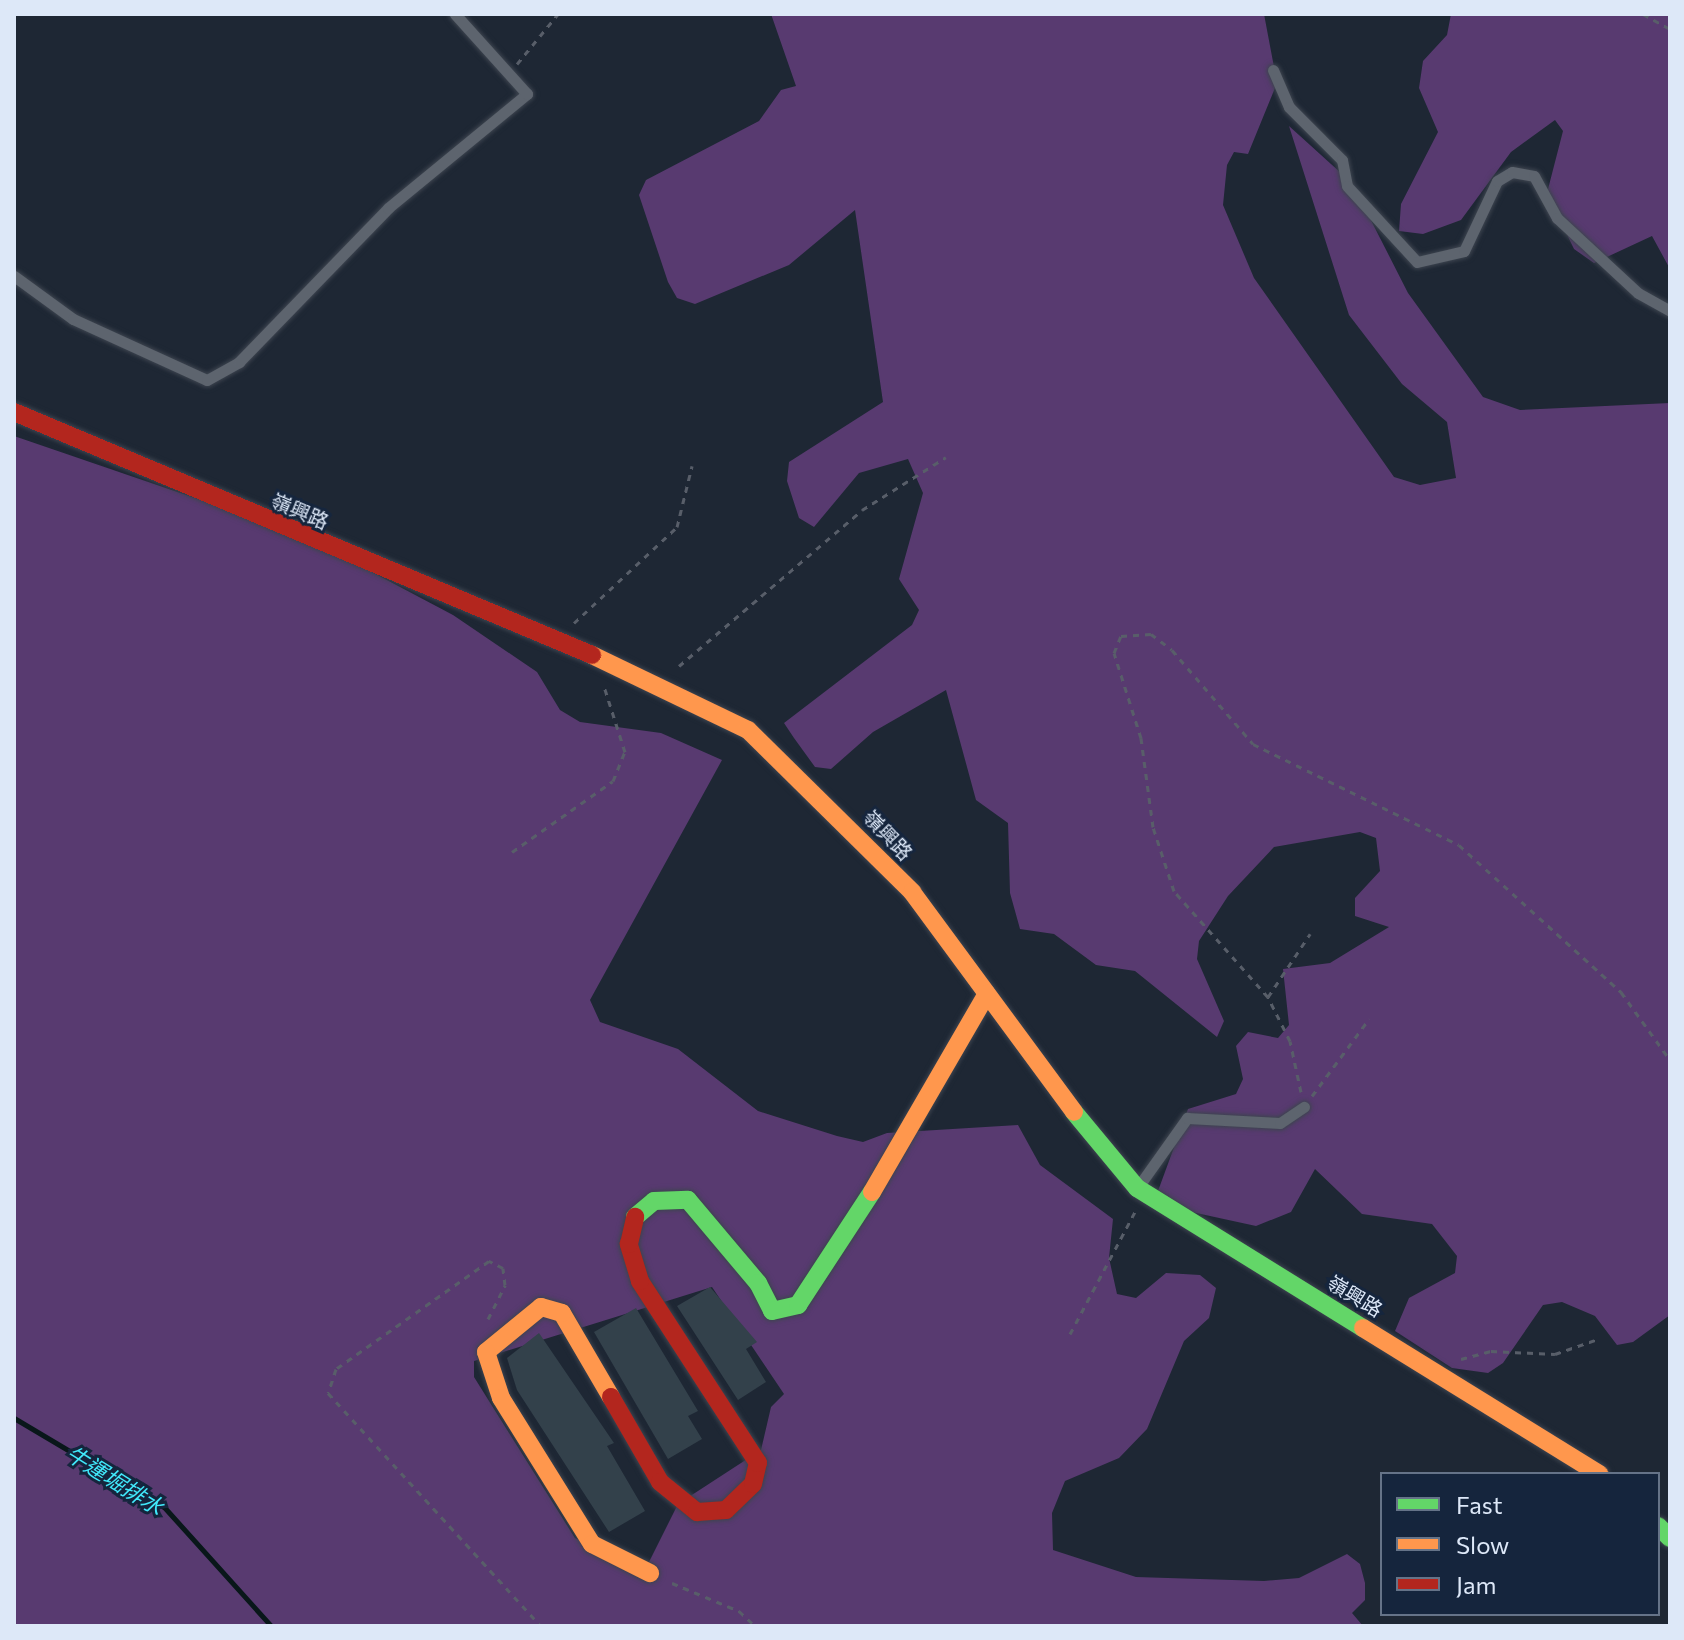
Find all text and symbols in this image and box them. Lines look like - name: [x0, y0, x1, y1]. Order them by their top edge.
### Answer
- street label: 嶺興路: [268, 488, 332, 534]
- street label: 嶺興路: [859, 805, 917, 865]
- street label: 嶺興路: [1323, 1270, 1387, 1322]
- water label: 牛運堀排水: [61, 1440, 169, 1520]
- legend: [1380, 1472, 1660, 1616]
- text: Fast: [1456, 1490, 1503, 1519]
- text: Slow: [1456, 1530, 1509, 1559]
- text: Jam: [1456, 1570, 1496, 1599]

